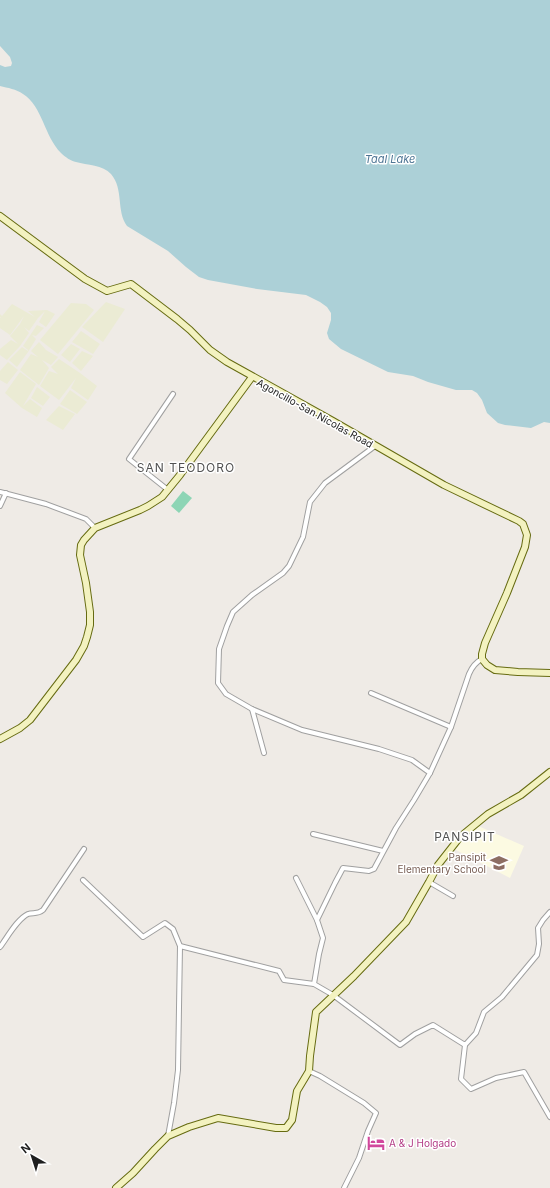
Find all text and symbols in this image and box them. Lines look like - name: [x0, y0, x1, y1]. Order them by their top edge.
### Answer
- water label: Taal Lake: [365, 152, 415, 166]
- street label: Agoncillo-San Nicolas Road: [255, 376, 375, 450]
- district label: SAN TEODORO: [137, 460, 235, 475]
- district label: PANSIPIT: [434, 829, 496, 844]
- place label: Pansipit Elementary School: [397, 851, 487, 875]
- school or university icon: Pansipit Elementary School: [489, 853, 509, 873]
- hotel icon: A & J Holgado: [366, 1133, 386, 1153]
- north arrow: [12, 1136, 52, 1176]
- place label: A & J Holgado: [389, 1137, 456, 1149]
- text: N: [18, 1140, 33, 1156]

